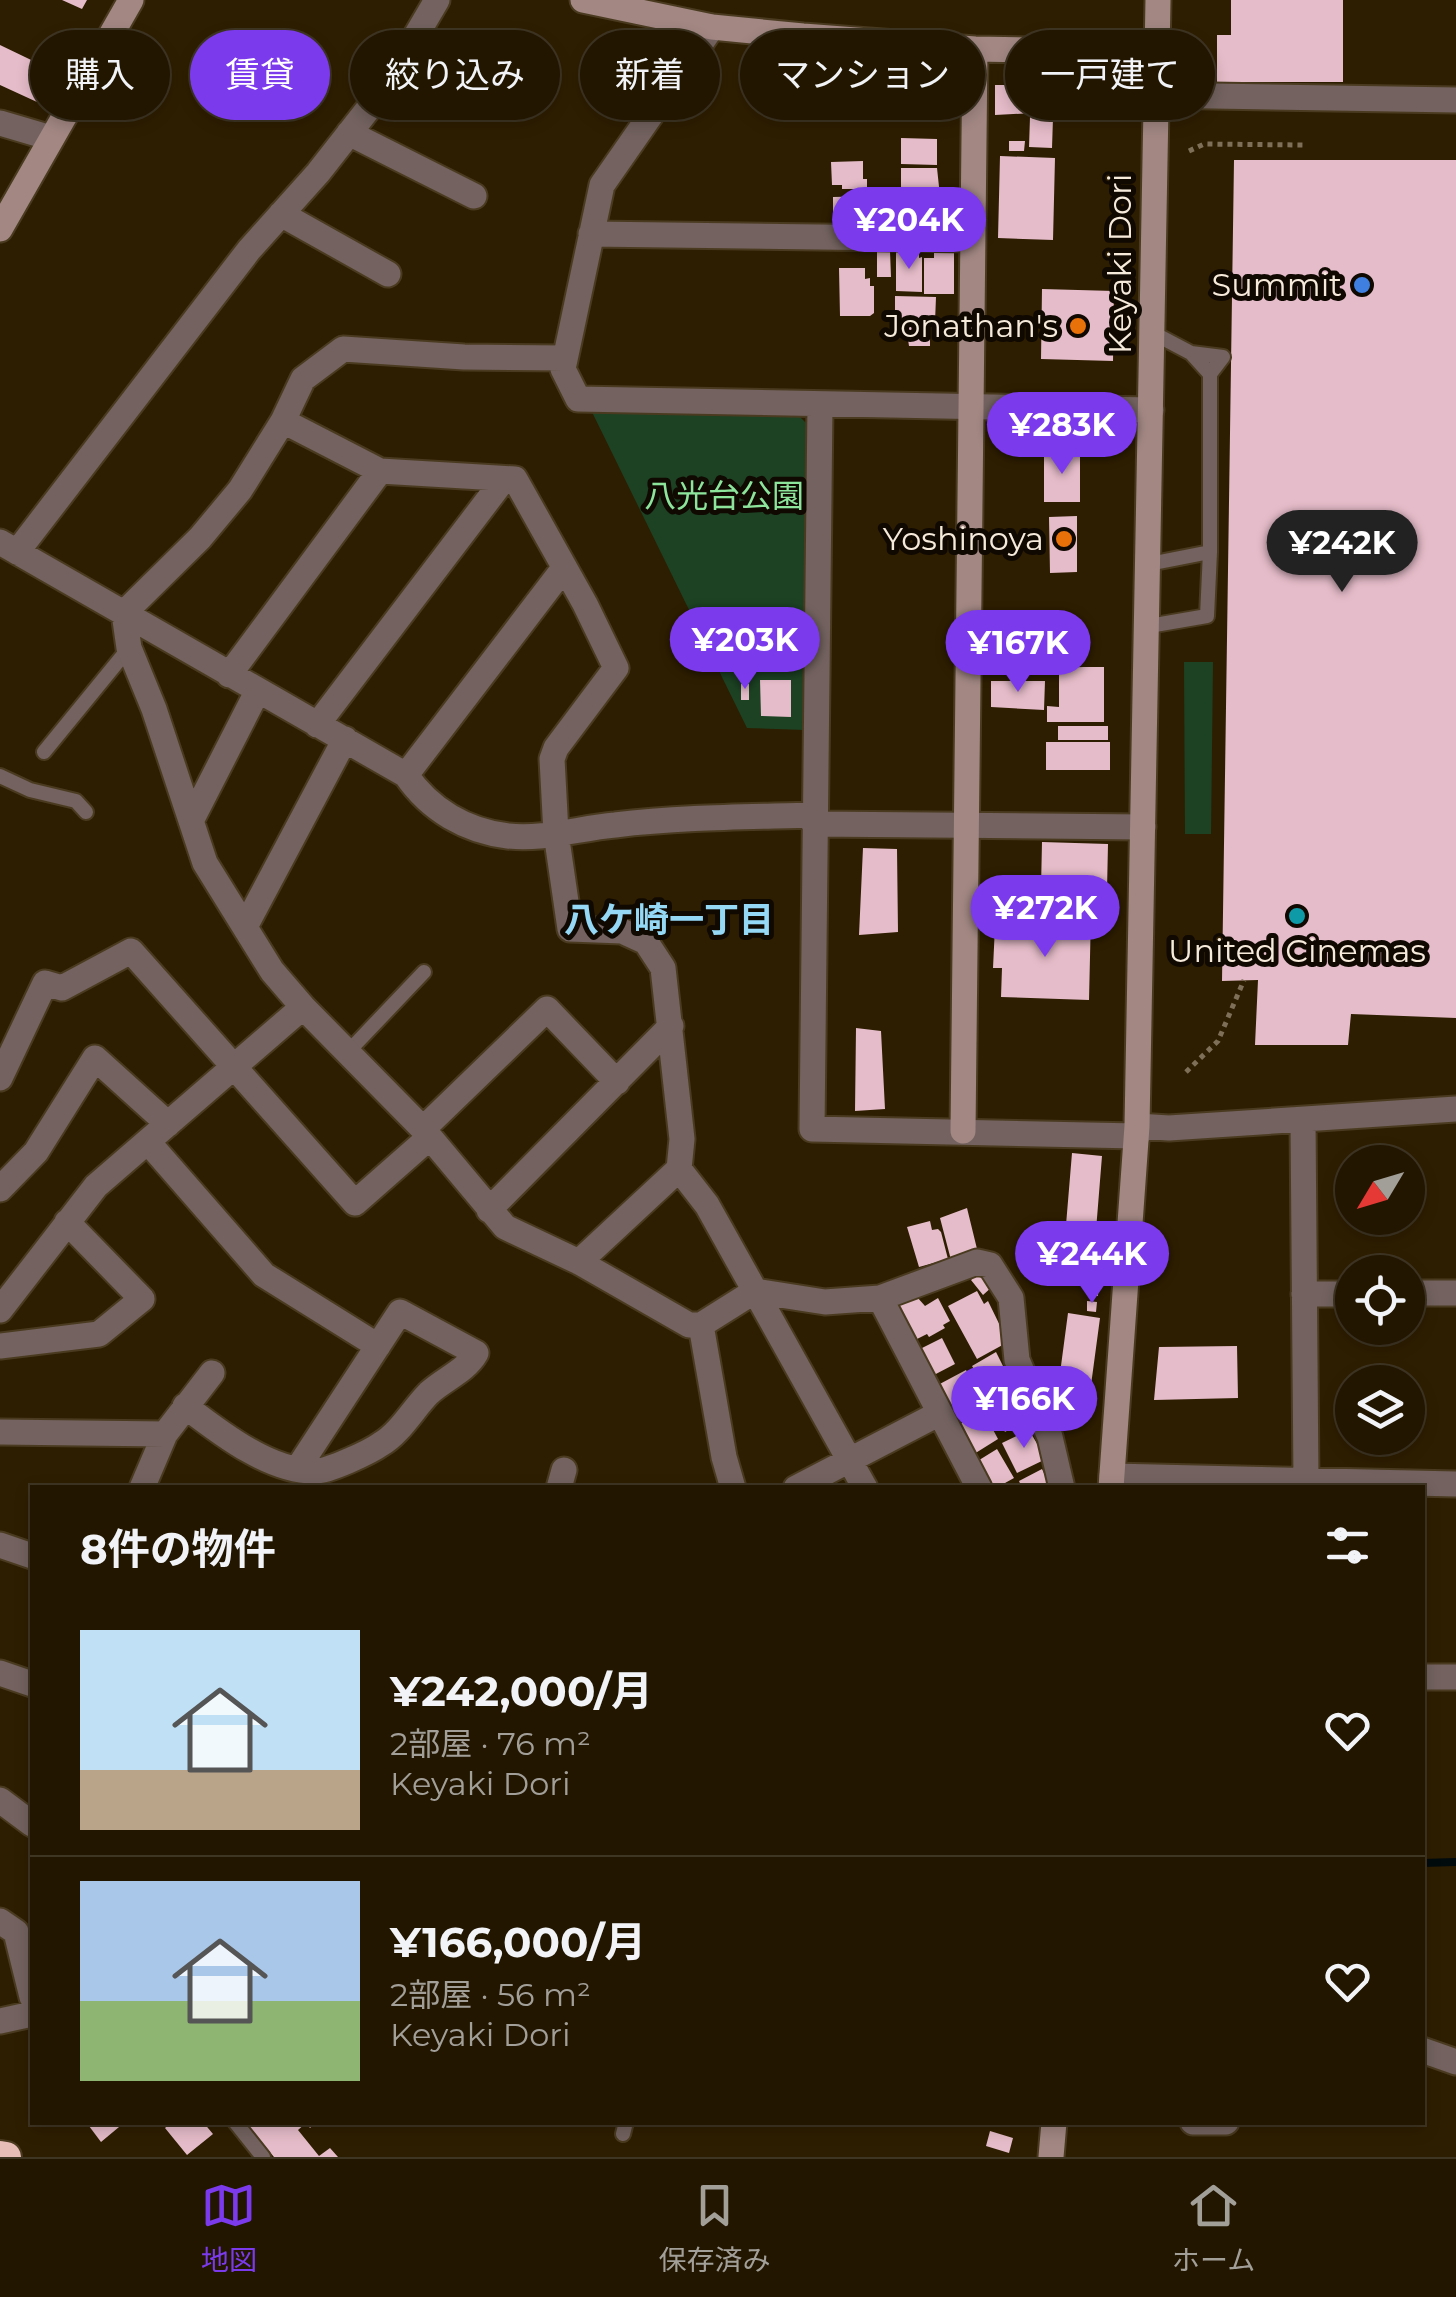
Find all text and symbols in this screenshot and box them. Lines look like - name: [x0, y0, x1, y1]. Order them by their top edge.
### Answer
- chip: 購入: [30, 30, 170, 120]
- chip: 賃貸: [190, 30, 330, 120]
- chip: 絞り込み: [350, 30, 560, 120]
- chip: 新着: [580, 30, 720, 120]
- chip: マンション: [740, 30, 985, 120]
- chip: 一戸建て: [1005, 30, 1215, 120]
- street label: Keyaki Dori: [1100, 174, 1139, 354]
- pin: ¥204K: [839, 187, 979, 272]
- text: ¥204K: [854, 200, 964, 239]
- place label: Summit: [1212, 265, 1342, 304]
- marker: Summit: [1351, 274, 1373, 296]
- place label: Jonathan's: [883, 306, 1058, 345]
- marker: Jonathan's: [1067, 315, 1089, 337]
- pin: ¥283K: [992, 392, 1132, 477]
- text: ¥283K: [1009, 405, 1115, 444]
- park label: 八光台公園: [644, 476, 804, 515]
- pin: ¥242K: [1272, 510, 1412, 595]
- place label: Yoshinoya: [883, 519, 1044, 558]
- text: ¥242K: [1289, 523, 1395, 562]
- marker: Yoshinoya: [1053, 528, 1075, 550]
- pin: ¥203K: [675, 607, 815, 692]
- pin: ¥167K: [948, 610, 1088, 695]
- text: ¥203K: [692, 620, 798, 659]
- text: ¥167K: [968, 623, 1068, 662]
- pin: ¥272K: [975, 875, 1115, 960]
- text: ¥272K: [993, 888, 1097, 927]
- district label: 八ケ崎一丁目: [564, 898, 774, 941]
- marker: United Cinemas: [1286, 905, 1308, 927]
- place label: United Cinemas: [1168, 931, 1426, 970]
- north arrow: [1335, 1145, 1425, 1235]
- map controls: [1335, 1145, 1425, 1455]
- pin: ¥244K: [1022, 1221, 1162, 1306]
- text: ¥244K: [1037, 1234, 1147, 1273]
- button: locate: [1335, 1255, 1425, 1345]
- button: layers: [1335, 1365, 1425, 1455]
- pin: ¥166K: [954, 1366, 1094, 1451]
- text: ¥166K: [973, 1379, 1075, 1418]
- icon: filters: [1320, 1518, 1375, 1573]
- text: 8件の物件: [80, 1523, 276, 1575]
- text: ¥242,000/月: [390, 1665, 653, 1717]
- icon: home: [160, 1670, 280, 1790]
- icon: heart: [1320, 1703, 1375, 1758]
- text: 2部屋 · 76 m²: [390, 1724, 591, 1763]
- text: Keyaki Dori: [390, 1764, 571, 1803]
- text: ¥166,000/月: [390, 1916, 646, 1968]
- icon: home: [160, 1921, 280, 2041]
- icon: heart: [1320, 1954, 1375, 2009]
- text: 2部屋 · 56 m²: [390, 1975, 591, 2014]
- text: Keyaki Dori: [390, 2015, 571, 2054]
- tab: 地図: [201, 2178, 257, 2278]
- tab: 保存済み: [658, 2178, 770, 2278]
- tab: ホーム: [1172, 2178, 1255, 2278]

